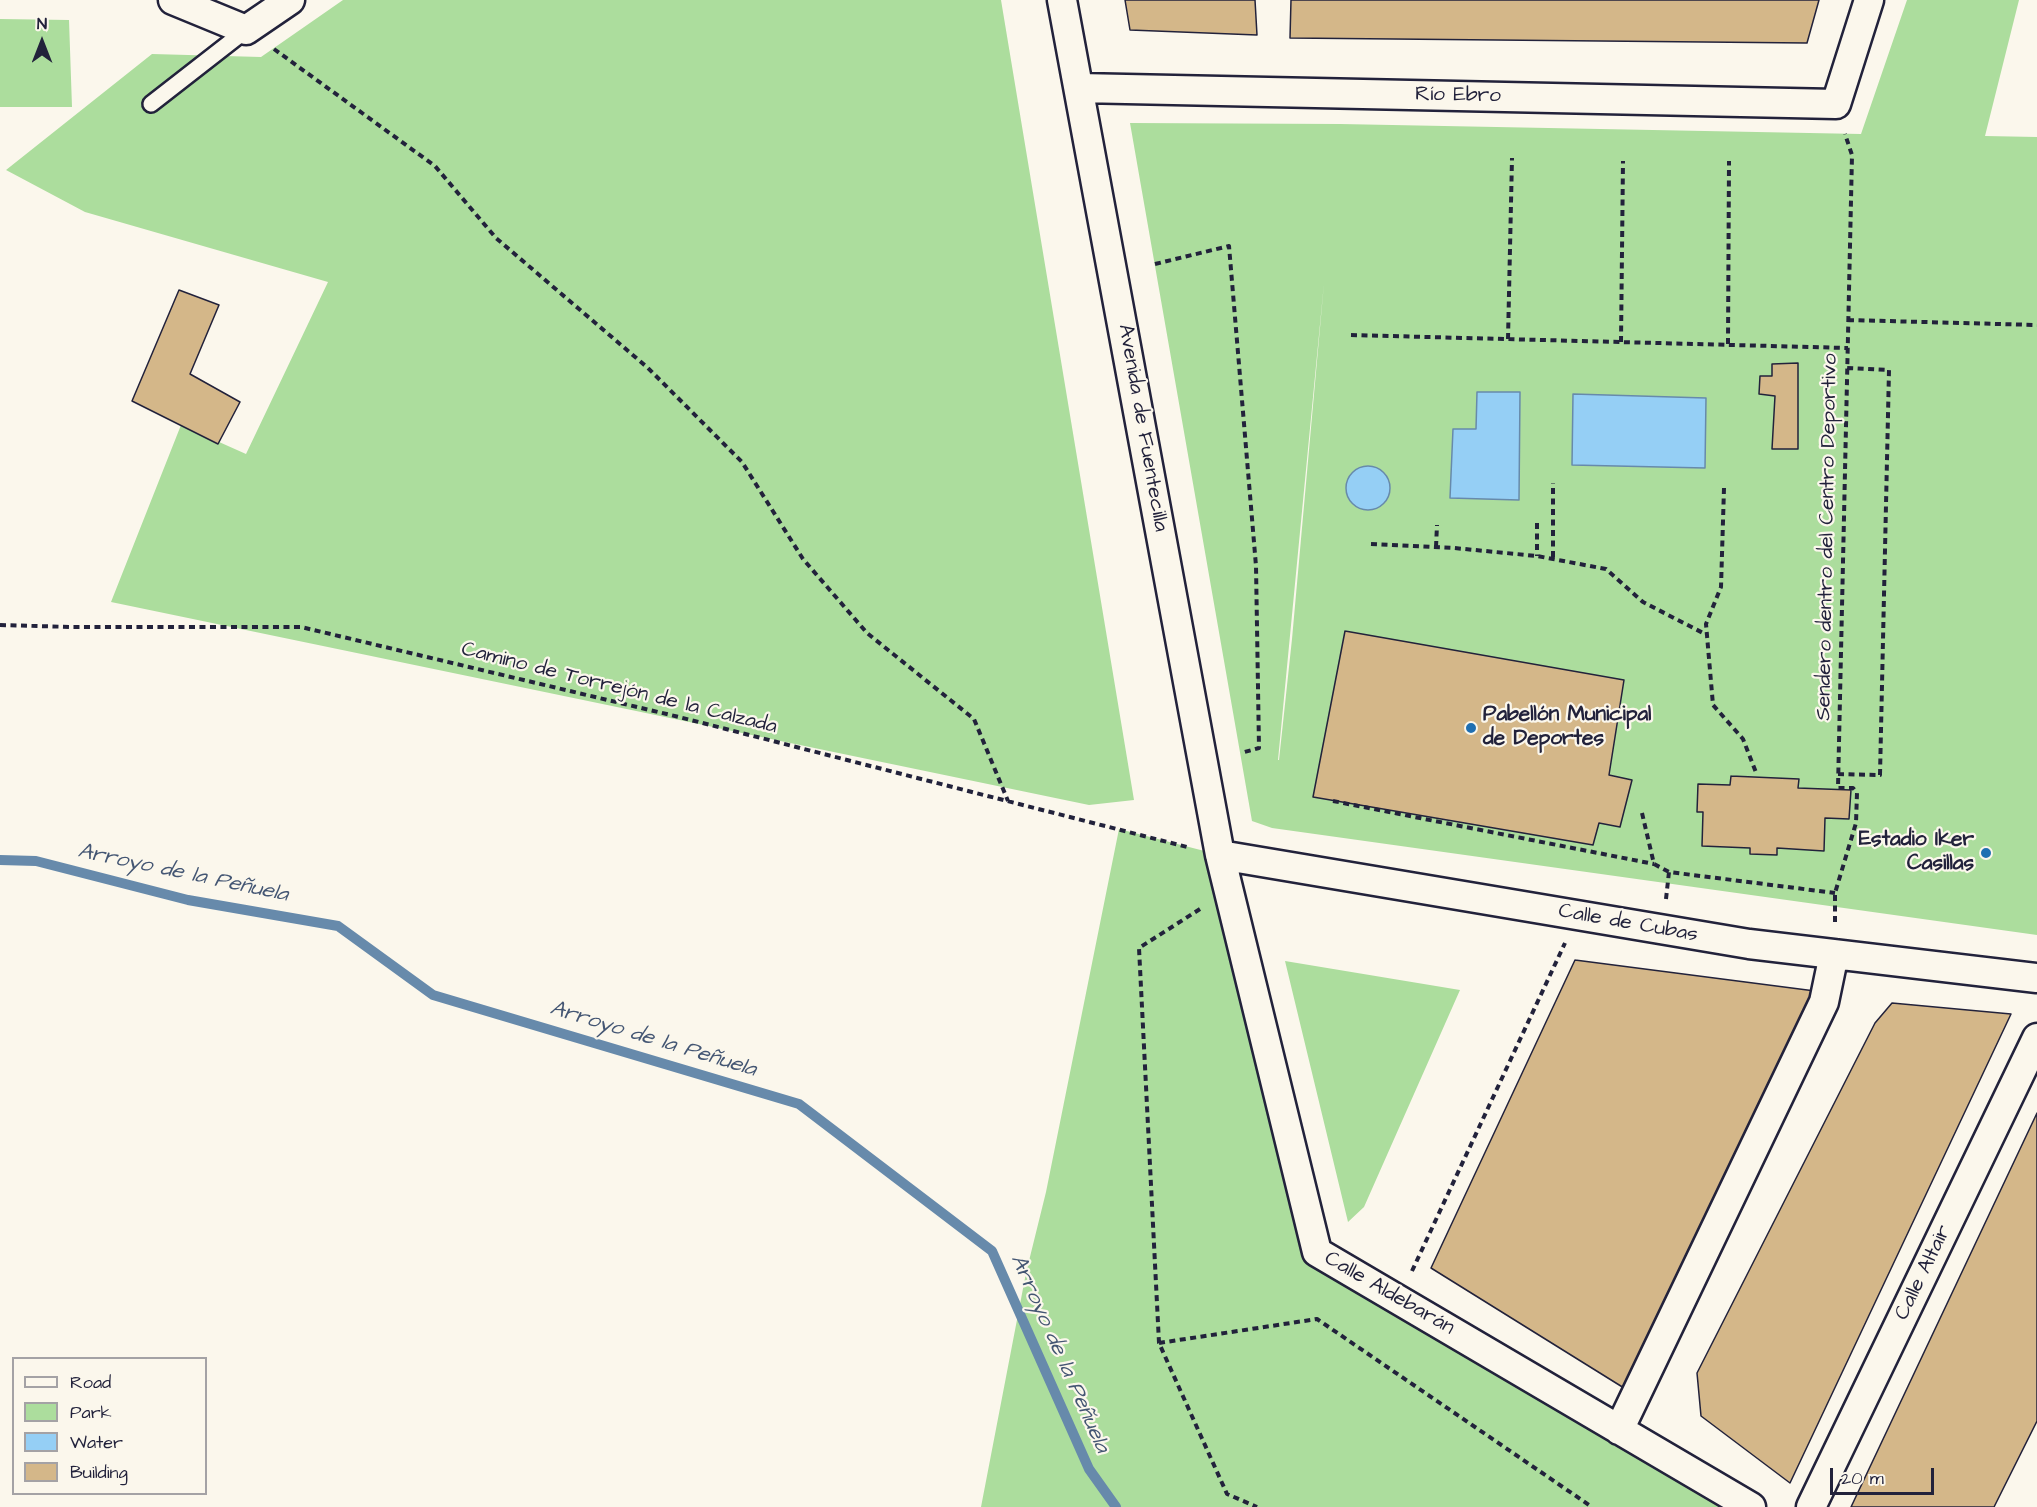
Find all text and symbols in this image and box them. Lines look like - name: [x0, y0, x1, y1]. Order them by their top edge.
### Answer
- north arrow: [12, 12, 72, 72]
- text: N: [37, 13, 47, 35]
- street label: Río Ebro: [1415, 83, 1501, 109]
- street label: Avenida de Fuentecilla: [1111, 322, 1173, 534]
- street label: Sendero dentro del Centro Deportivo: [1812, 353, 1844, 721]
- street label: Camino de Torrejón de la Calzada: [459, 638, 779, 740]
- place label: Pabellón Municipal de Deportes: [1483, 703, 1651, 753]
- marker: Pabellón Municipal de Deportes: [1464, 721, 1478, 735]
- place label: Estadio Iker Casillas: [1859, 828, 1974, 878]
- water label: Arroyo de la Peñuela: [76, 839, 290, 909]
- marker: Estadio Iker Casillas: [1979, 846, 1993, 860]
- street label: Calle de Cubas: [1556, 899, 1700, 949]
- water label: Arroyo de la Peñuela: [547, 996, 759, 1084]
- street label: Calle Altair: [1890, 1221, 1958, 1325]
- street label: Calle Aldebarán: [1319, 1247, 1459, 1341]
- water label: Arroyo de la Peñuela: [1003, 1251, 1115, 1457]
- legend: [12, 1357, 207, 1495]
- text: Road: [70, 1370, 111, 1395]
- text: Park: [70, 1400, 112, 1425]
- text: Water: [70, 1430, 123, 1455]
- scale bar: [1833, 1456, 1936, 1494]
- text: Building: [70, 1460, 128, 1485]
- text: 20 m: [1841, 1466, 1884, 1491]

